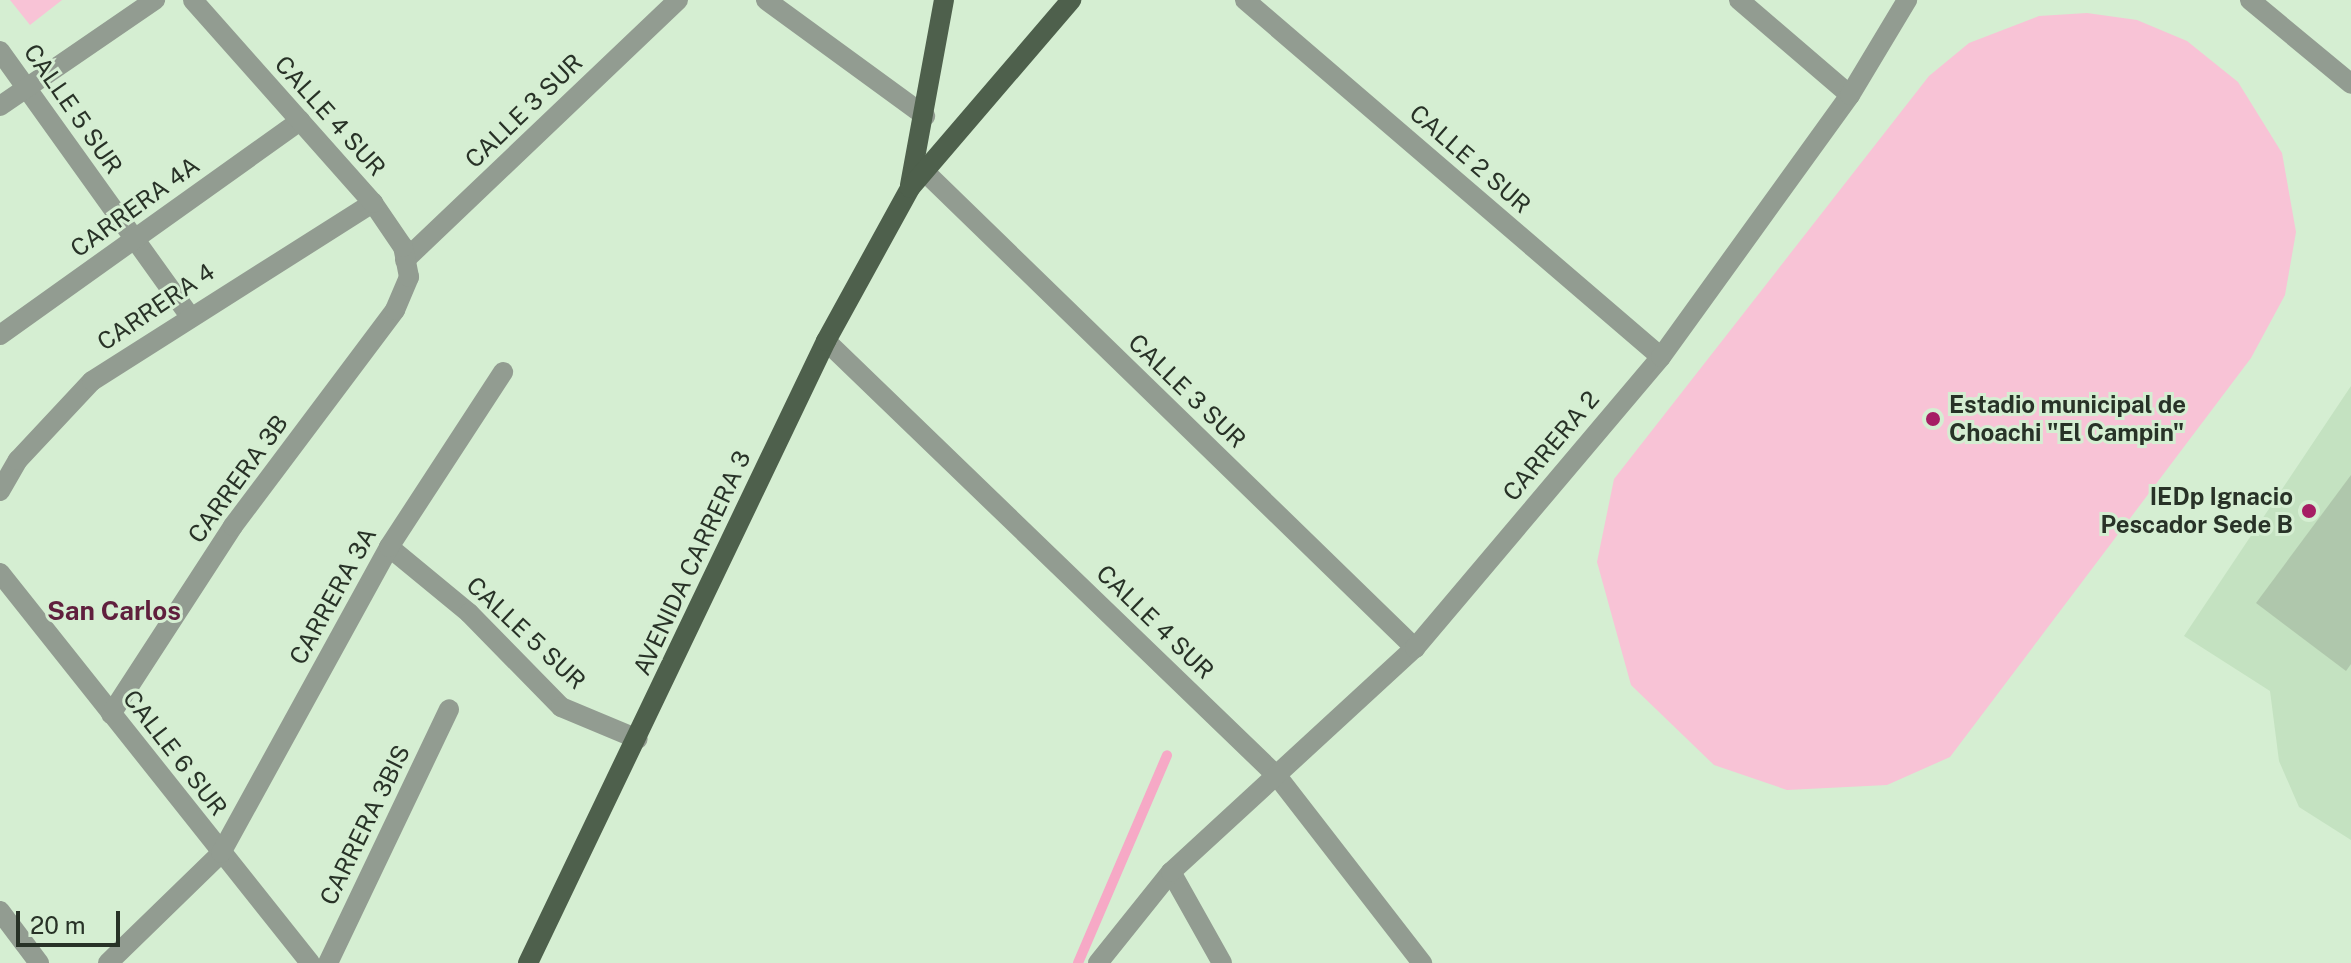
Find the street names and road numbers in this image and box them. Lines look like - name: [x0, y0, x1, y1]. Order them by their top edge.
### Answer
- street label: CALLE 5 SUR: [18, 38, 128, 180]
- street label: CALLE 3 SUR: [459, 48, 589, 174]
- street label: CALLE 4 SUR: [269, 50, 391, 182]
- street label: CALLE 2 SUR: [1404, 99, 1536, 219]
- street label: CARRERA 4A: [65, 151, 205, 263]
- street label: CARRERA 4: [92, 257, 220, 357]
- street label: CALLE 3 SUR: [1122, 328, 1252, 454]
- street label: CARRERA 2: [1497, 385, 1605, 507]
- street label: CARRERA 3B: [182, 409, 294, 549]
- street label: AVENIDA CARRERA 3: [627, 446, 757, 680]
- street label: CARRERA 3A: [284, 522, 382, 670]
- street label: CALLE 4 SUR: [1090, 559, 1220, 685]
- street label: CALLE 5 SUR: [461, 571, 591, 695]
- street label: CALLE 6 SUR: [117, 684, 233, 822]
- street label: CARRERA 3BIS: [314, 740, 416, 910]

